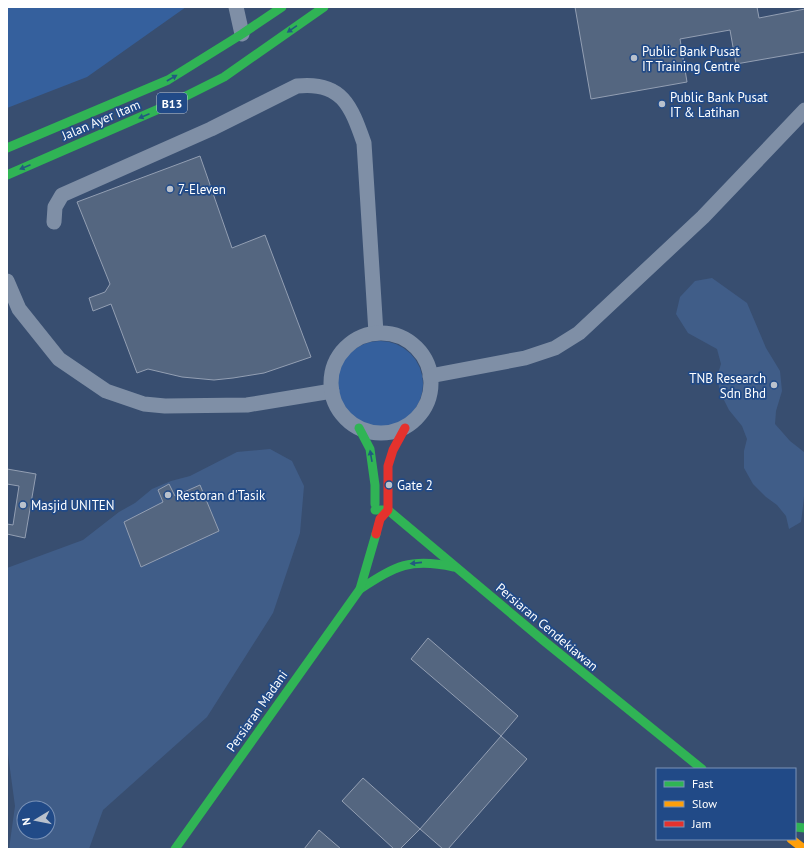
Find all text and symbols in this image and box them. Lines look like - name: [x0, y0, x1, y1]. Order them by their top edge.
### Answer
- one-way arrow: [287, 25, 297, 33]
- place label: Public Bank Pusat IT Training Centre: [642, 43, 740, 75]
- marker: Public Bank Pusat IT Training Centre: [629, 53, 639, 63]
- one-way arrow: [166, 74, 178, 81]
- place label: Public Bank Pusat IT & Latihan: [670, 89, 768, 121]
- road number: B13: [157, 93, 187, 113]
- street label: Jalan Ayer Itam: [58, 96, 143, 145]
- marker: Public Bank Pusat IT & Latihan: [657, 99, 667, 109]
- one-way arrow: [137, 113, 149, 119]
- one-way arrow: [18, 165, 30, 171]
- place label: 7-Eleven: [178, 181, 226, 198]
- marker: 7-Eleven: [165, 184, 175, 194]
- place label: TNB Research Sdn Bhd: [689, 370, 766, 402]
- marker: TNB Research Sdn Bhd: [769, 380, 779, 390]
- one-way arrow: [367, 450, 373, 462]
- place label: Gate 2: [397, 477, 433, 494]
- marker: Gate 2: [384, 480, 394, 490]
- place label: Restoran d'Tasik: [176, 487, 266, 504]
- marker: Restoran d'Tasik: [163, 490, 173, 500]
- place label: Masjid UNITEN: [31, 497, 115, 514]
- marker: Masjid UNITEN: [18, 500, 28, 510]
- one-way arrow: [410, 560, 422, 567]
- street label: Persiaran Cendekiawan: [492, 579, 602, 675]
- street label: Persiaran Madani: [223, 667, 291, 755]
- legend: [656, 768, 796, 840]
- text: Fast: [692, 776, 713, 791]
- text: Slow: [692, 796, 717, 811]
- north arrow: [16, 800, 56, 840]
- text: Jam: [691, 816, 711, 831]
- text: N: [19, 817, 34, 827]

